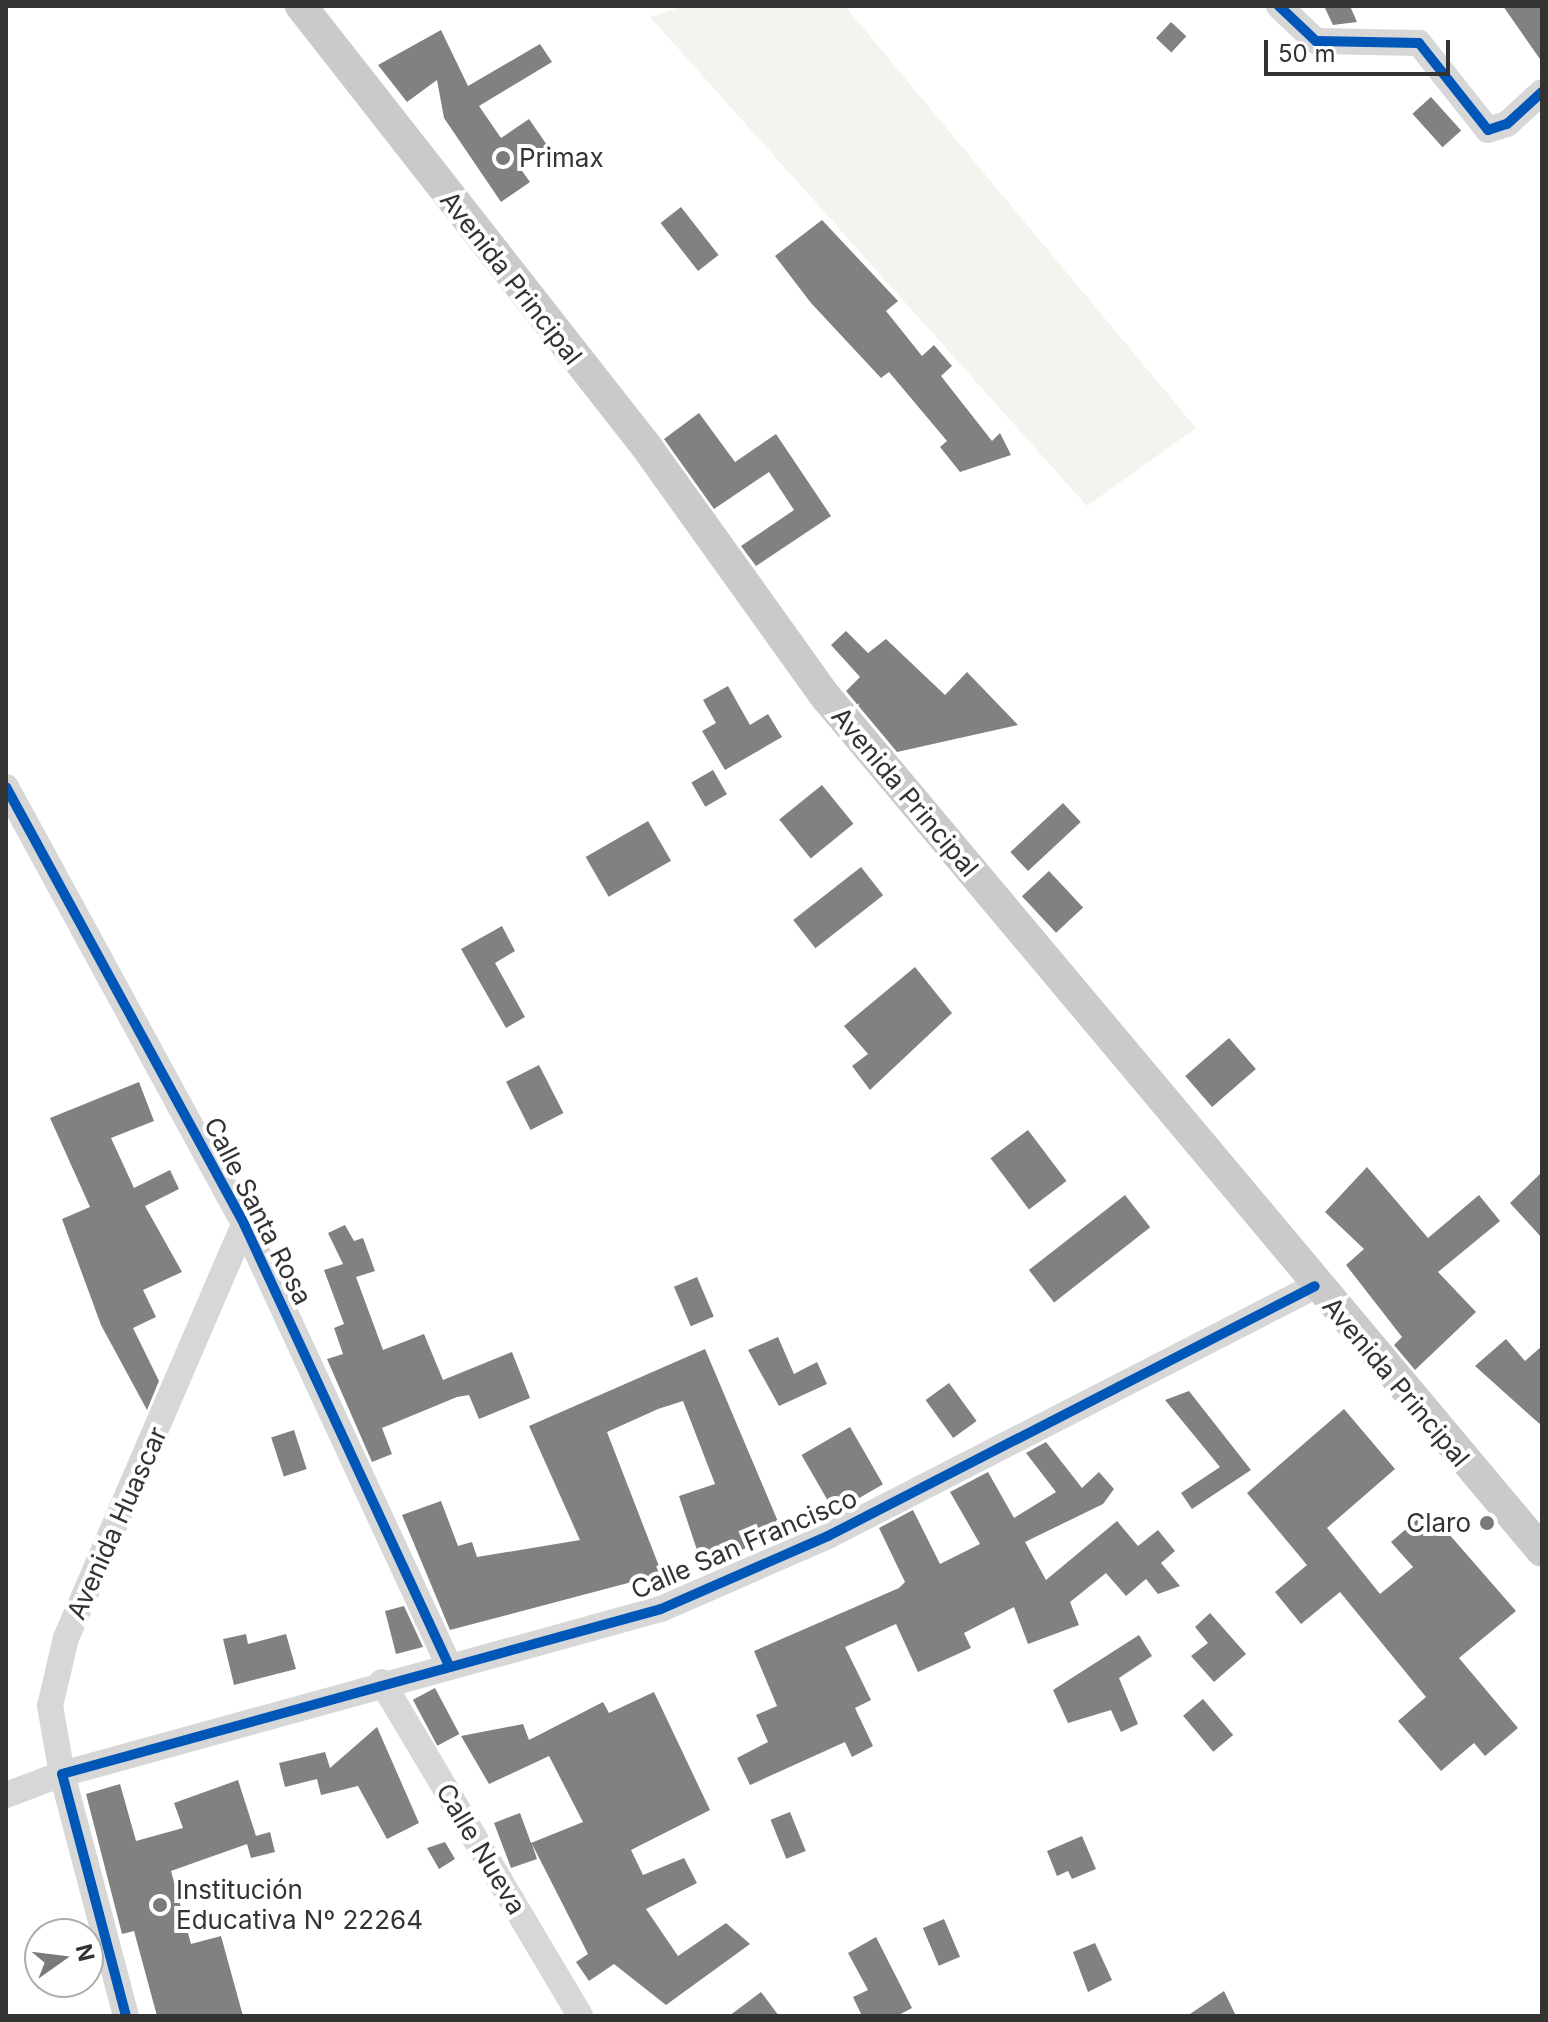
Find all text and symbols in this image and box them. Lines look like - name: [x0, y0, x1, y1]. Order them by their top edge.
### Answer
- scale bar: [1268, 24, 1454, 74]
- text: 50 m: [1278, 39, 1336, 68]
- place label: Primax: [519, 142, 604, 174]
- marker: Primax: [494, 149, 512, 167]
- street label: Avenida Principal: [434, 185, 588, 371]
- street label: Avenida Principal: [825, 701, 985, 883]
- street label: Calle Santa Rosa: [197, 1112, 319, 1310]
- street label: Avenida Principal: [1316, 1291, 1476, 1473]
- street label: Avenida Huascar: [61, 1422, 173, 1624]
- street label: Calle San Francisco: [626, 1482, 862, 1606]
- place label: Claro: [1406, 1507, 1471, 1539]
- marker: Claro: [1478, 1514, 1496, 1532]
- street label: Calle Nueva: [430, 1778, 532, 1920]
- place label: Institución Educativa Nº 22264: [176, 1874, 423, 1936]
- marker: Institución Educativa Nº 22264: [151, 1896, 169, 1914]
- north arrow: [24, 1918, 104, 1998]
- text: N: [71, 1941, 100, 1964]

